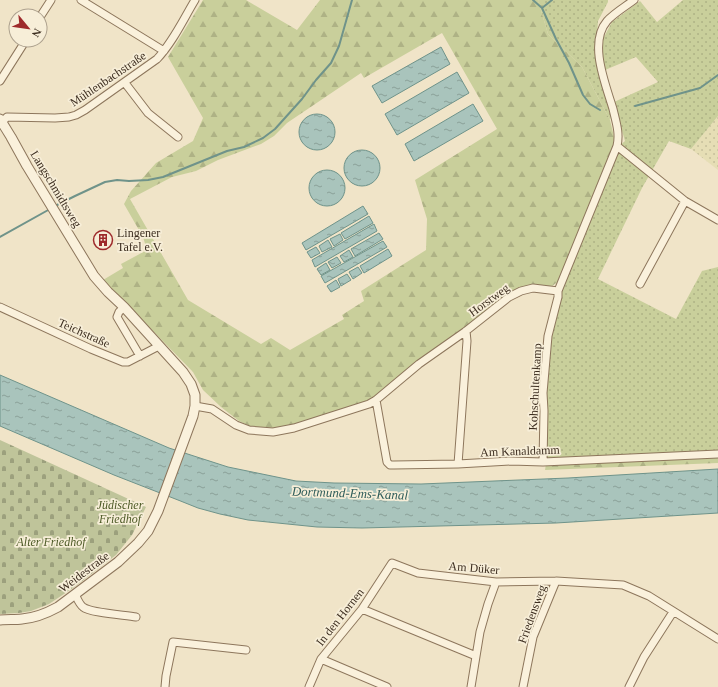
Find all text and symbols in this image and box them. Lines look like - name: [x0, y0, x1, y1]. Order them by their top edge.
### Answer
- north arrow: [8, 8, 48, 48]
- text: N: [30, 26, 44, 39]
- street label: Mühlenbachstraße: [67, 48, 149, 110]
- street label: Langschmidtsweg: [28, 148, 84, 230]
- place label: Lingener Tafel e.V.: [117, 226, 163, 254]
- building icon: Lingener Tafel e.V.: [92, 229, 114, 251]
- street label: Horstweg: [466, 281, 512, 319]
- street label: Teichstraße: [56, 315, 112, 351]
- street label: Kohschultenkamp: [526, 343, 544, 431]
- street label: Am Kanaldamm: [480, 443, 561, 459]
- water label: Dortmund-Ems-Kanal: [291, 483, 409, 503]
- park label: Jüdischer Friedhof: [97, 498, 144, 526]
- park label: Alter Friedhof: [16, 535, 87, 549]
- street label: Weidestraße: [56, 549, 112, 595]
- street label: Am Düker: [448, 559, 500, 577]
- street label: Friedensweg: [515, 583, 549, 645]
- street label: In den Hornen: [313, 585, 367, 649]

